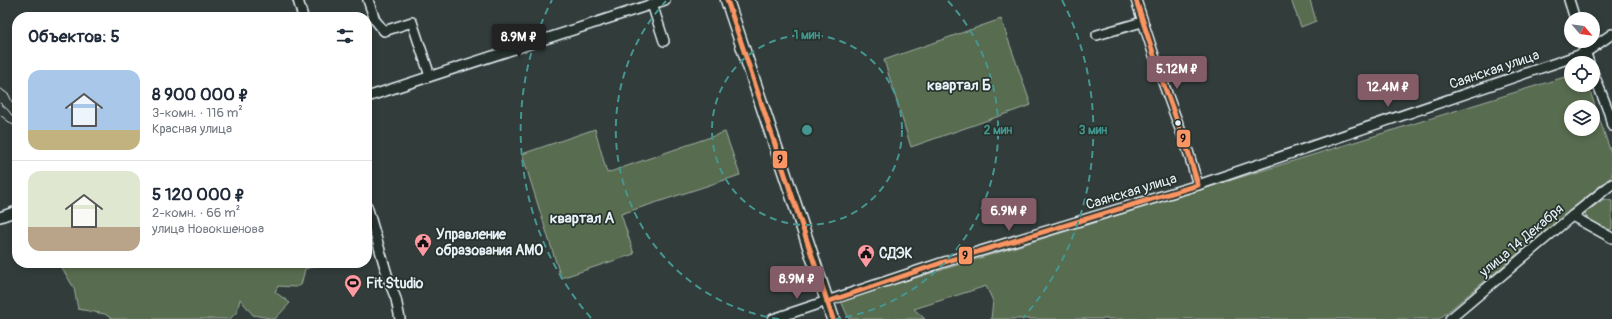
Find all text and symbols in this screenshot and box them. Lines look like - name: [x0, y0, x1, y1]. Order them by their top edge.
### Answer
- north arrow: [1564, 12, 1600, 48]
- map controls: [1564, 12, 1600, 136]
- pin: 8.9M ₽: [486, 24, 552, 58]
- icon: filters: [334, 25, 356, 47]
- text: Объектов: 5: [28, 26, 120, 47]
- text: 1 мин: [794, 28, 820, 43]
- text: 8.9M ₽: [501, 29, 537, 45]
- street label: Саянская улица: [1447, 46, 1541, 93]
- pin: 5.12M ₽: [1140, 56, 1214, 90]
- button: locate: [1564, 56, 1600, 92]
- text: 5.12M ₽: [1156, 61, 1198, 77]
- pin: 12.4M ₽: [1351, 74, 1425, 108]
- district label: квартал Б: [927, 76, 991, 95]
- text: 12.4M ₽: [1367, 79, 1409, 95]
- text: 8 900 000 ₽: [152, 84, 249, 105]
- icon: home: [60, 86, 108, 134]
- button: layers: [1564, 100, 1600, 136]
- text: 3-комн. · 116 m²: [152, 105, 243, 121]
- unlabelled marker: [1173, 118, 1183, 128]
- text: Красная улица: [152, 121, 232, 137]
- centre of rings: [800, 123, 814, 137]
- text: 2 мин: [984, 123, 1012, 138]
- text: 3 мин: [1079, 123, 1107, 138]
- line badge: 9: [1176, 129, 1191, 148]
- text: 9: [1180, 132, 1186, 145]
- line badge: 9: [772, 150, 788, 169]
- text: 9: [777, 153, 783, 166]
- street label: Саянская улица: [1084, 170, 1179, 213]
- text: 5 120 000 ₽: [152, 184, 245, 205]
- icon: home: [60, 187, 108, 235]
- pin: 6.9M ₽: [976, 198, 1042, 232]
- street label: улица 14 Декабря: [1475, 200, 1567, 281]
- text: 6.9M ₽: [990, 203, 1028, 219]
- text: 2-комн. · 66 m²: [152, 205, 240, 221]
- district label: квартал А: [550, 209, 615, 228]
- text: улица Новокшенова: [152, 221, 264, 237]
- place label: Управление образования АМО: [435, 226, 543, 259]
- public building icon: Управление образования АМО: [413, 232, 433, 257]
- public building icon: СДЭК: [856, 243, 876, 268]
- place label: СДЭК: [879, 245, 913, 262]
- line badge: 9: [958, 246, 973, 265]
- text: 9: [962, 249, 968, 262]
- pin: 8.9M ₽: [764, 266, 830, 300]
- text: 8.9M ₽: [779, 271, 815, 287]
- sports icon: Fit Studio: [343, 273, 363, 298]
- place label: Fit Studio: [366, 275, 424, 292]

